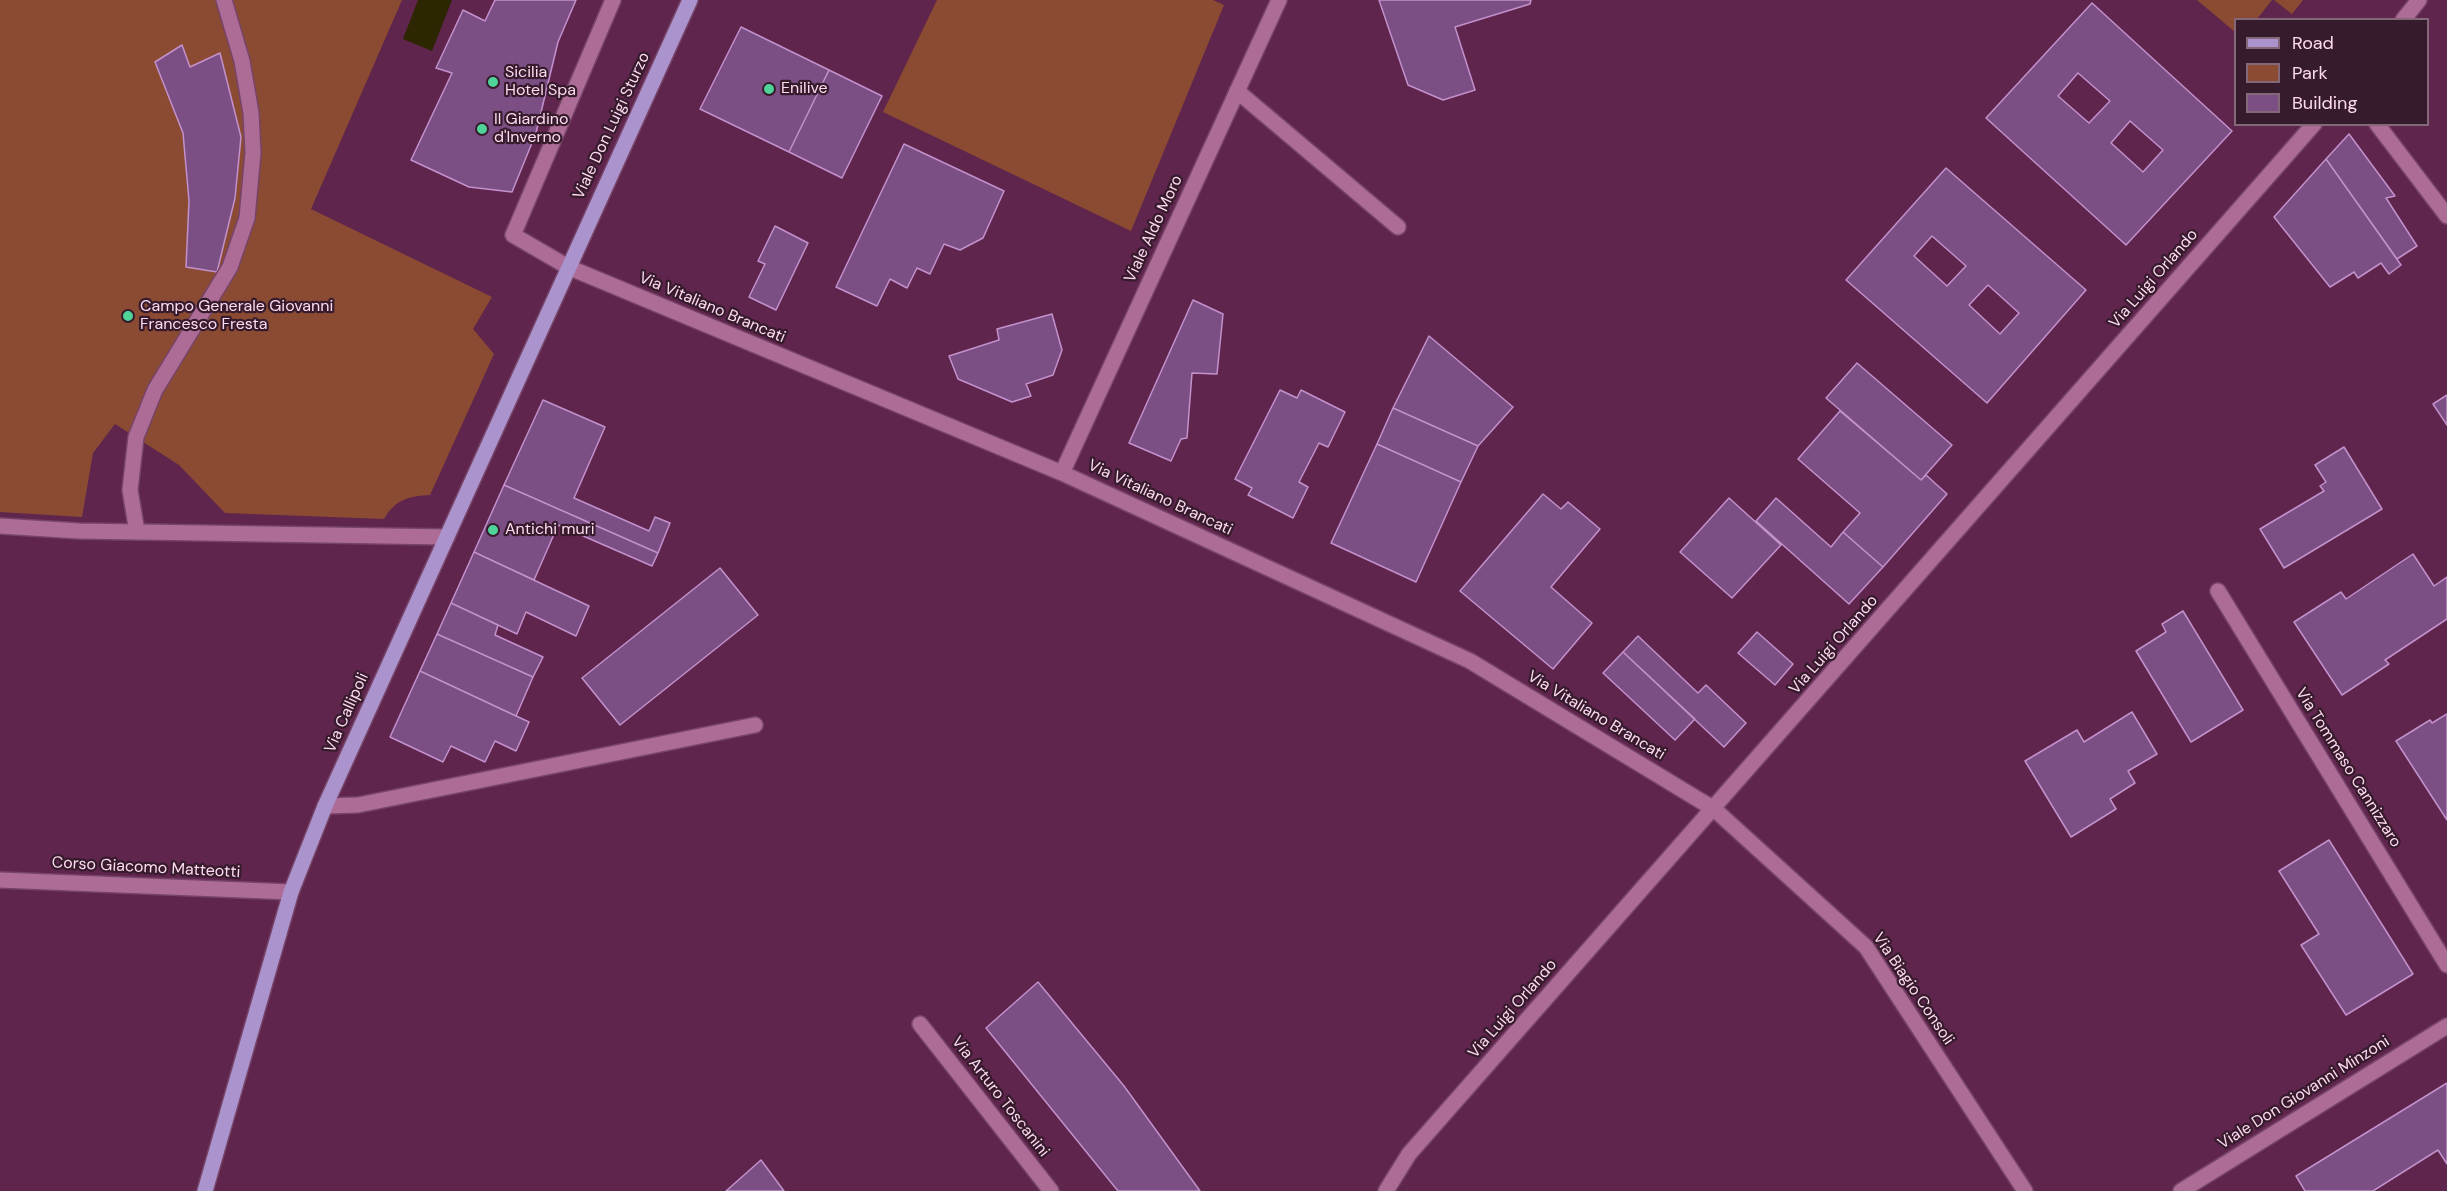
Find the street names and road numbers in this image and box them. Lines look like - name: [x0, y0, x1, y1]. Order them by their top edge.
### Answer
- street label: Viale Don Luigi Sturzo: [569, 49, 655, 203]
- street label: Viale Aldo Moro: [1121, 172, 1187, 286]
- street label: Via Luigi Orlando: [2106, 225, 2202, 333]
- street label: Via Vitaliano Brancati: [636, 268, 788, 348]
- street label: Via Vitaliano Brancati: [1085, 456, 1235, 540]
- street label: Via Luigi Orlando: [1786, 591, 1882, 699]
- street label: Via Vitaliano Brancati: [1524, 667, 1668, 765]
- street label: Via Callipoli: [321, 670, 373, 756]
- street label: Via Tommaso Cannizzaro: [2291, 685, 2405, 851]
- street label: Corso Giacomo Matteotti: [51, 853, 241, 883]
- street label: Via Biagio Consoli: [1868, 929, 1958, 1049]
- street label: Via Luigi Orlando: [1465, 955, 1561, 1063]
- street label: Viale Don Giovanni Minzoni: [2215, 1032, 2393, 1154]
- street label: Via Arturo Toscanini: [947, 1033, 1053, 1161]

